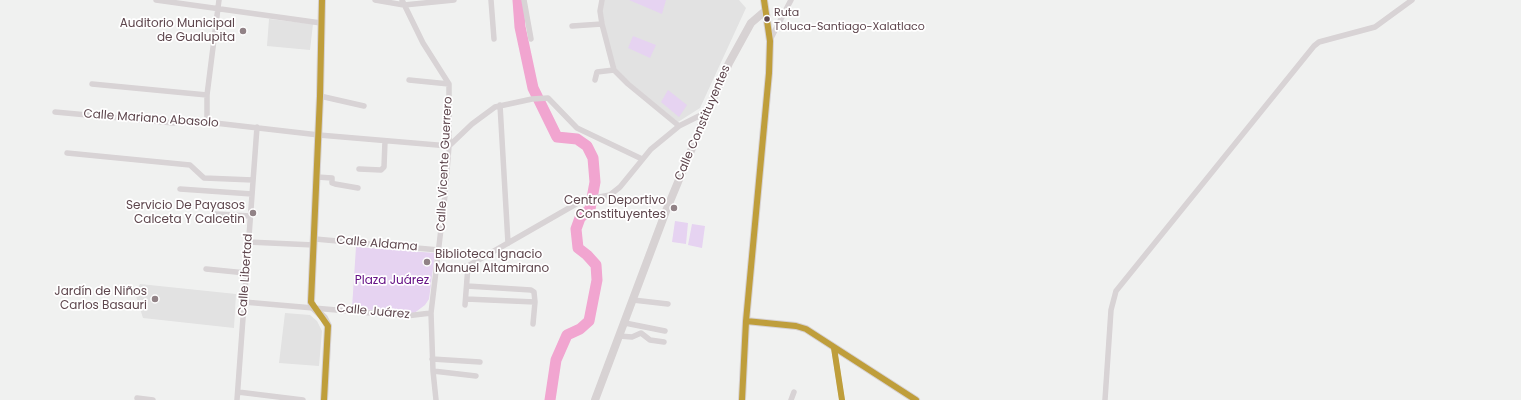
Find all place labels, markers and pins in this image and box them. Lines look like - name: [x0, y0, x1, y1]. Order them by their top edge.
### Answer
- place label: Ruta Toluca-Santiago-Xalatlaco: [774, 6, 925, 32]
- marker: Ruta Toluca-Santiago-Xalatlaco: [762, 14, 772, 24]
- place label: Auditorio Municipal de Gualupita: [120, 17, 235, 45]
- marker: Auditorio Municipal de Gualupita: [238, 26, 248, 36]
- place label: Centro Deportivo Constituyentes: [564, 194, 666, 222]
- place label: Servicio De Payasos Calceta Y Calcetin: [126, 199, 245, 227]
- marker: Centro Deportivo Constituyentes: [669, 203, 679, 213]
- marker: Servicio De Payasos Calceta Y Calcetin: [248, 208, 258, 218]
- place label: Biblioteca Ignacio Manuel Altamirano: [435, 248, 549, 276]
- marker: Biblioteca Ignacio Manuel Altamirano: [422, 257, 432, 267]
- place label: Jardín de Niños Carlos Basauri: [54, 285, 147, 313]
- marker: Jardín de Niños Carlos Basauri: [150, 294, 160, 304]

